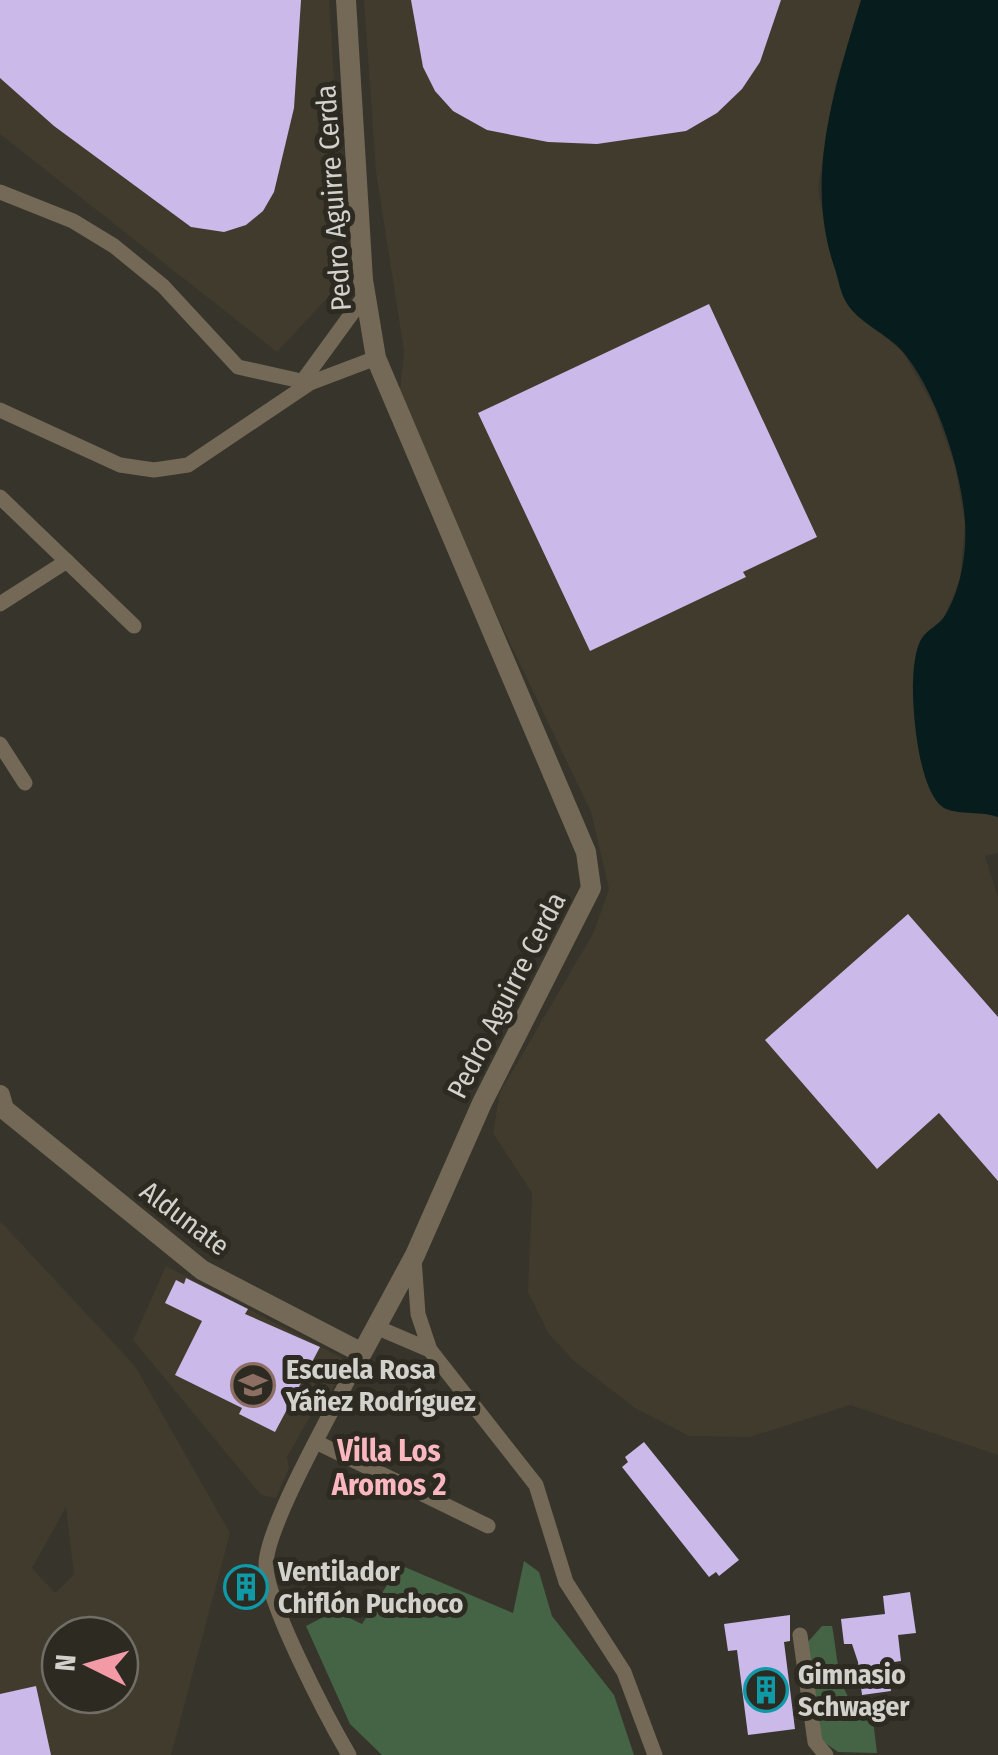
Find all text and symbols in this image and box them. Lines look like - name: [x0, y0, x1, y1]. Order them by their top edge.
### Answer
- street label: Pedro Aguirre Cerda: [309, 84, 358, 312]
- street label: Pedro Aguirre Cerda: [440, 887, 573, 1104]
- street label: Aldunate: [134, 1174, 236, 1262]
- place label: Escuela Rosa Yáñez Rodríguez: [285, 1353, 476, 1418]
- school or university icon: Escuela Rosa Yáñez Rodríguez: [230, 1362, 276, 1408]
- district label: Villa Los Aromos 2: [331, 1433, 446, 1503]
- place label: Ventilador Chiflón Puchoco: [277, 1555, 464, 1620]
- building icon: Ventilador Chiflón Puchoco: [223, 1564, 269, 1610]
- north arrow: [40, 1615, 140, 1715]
- text: N: [48, 1653, 83, 1673]
- place label: Gimnasio Schwager: [798, 1658, 910, 1723]
- building icon: Gimnasio Schwager: [743, 1667, 789, 1713]

